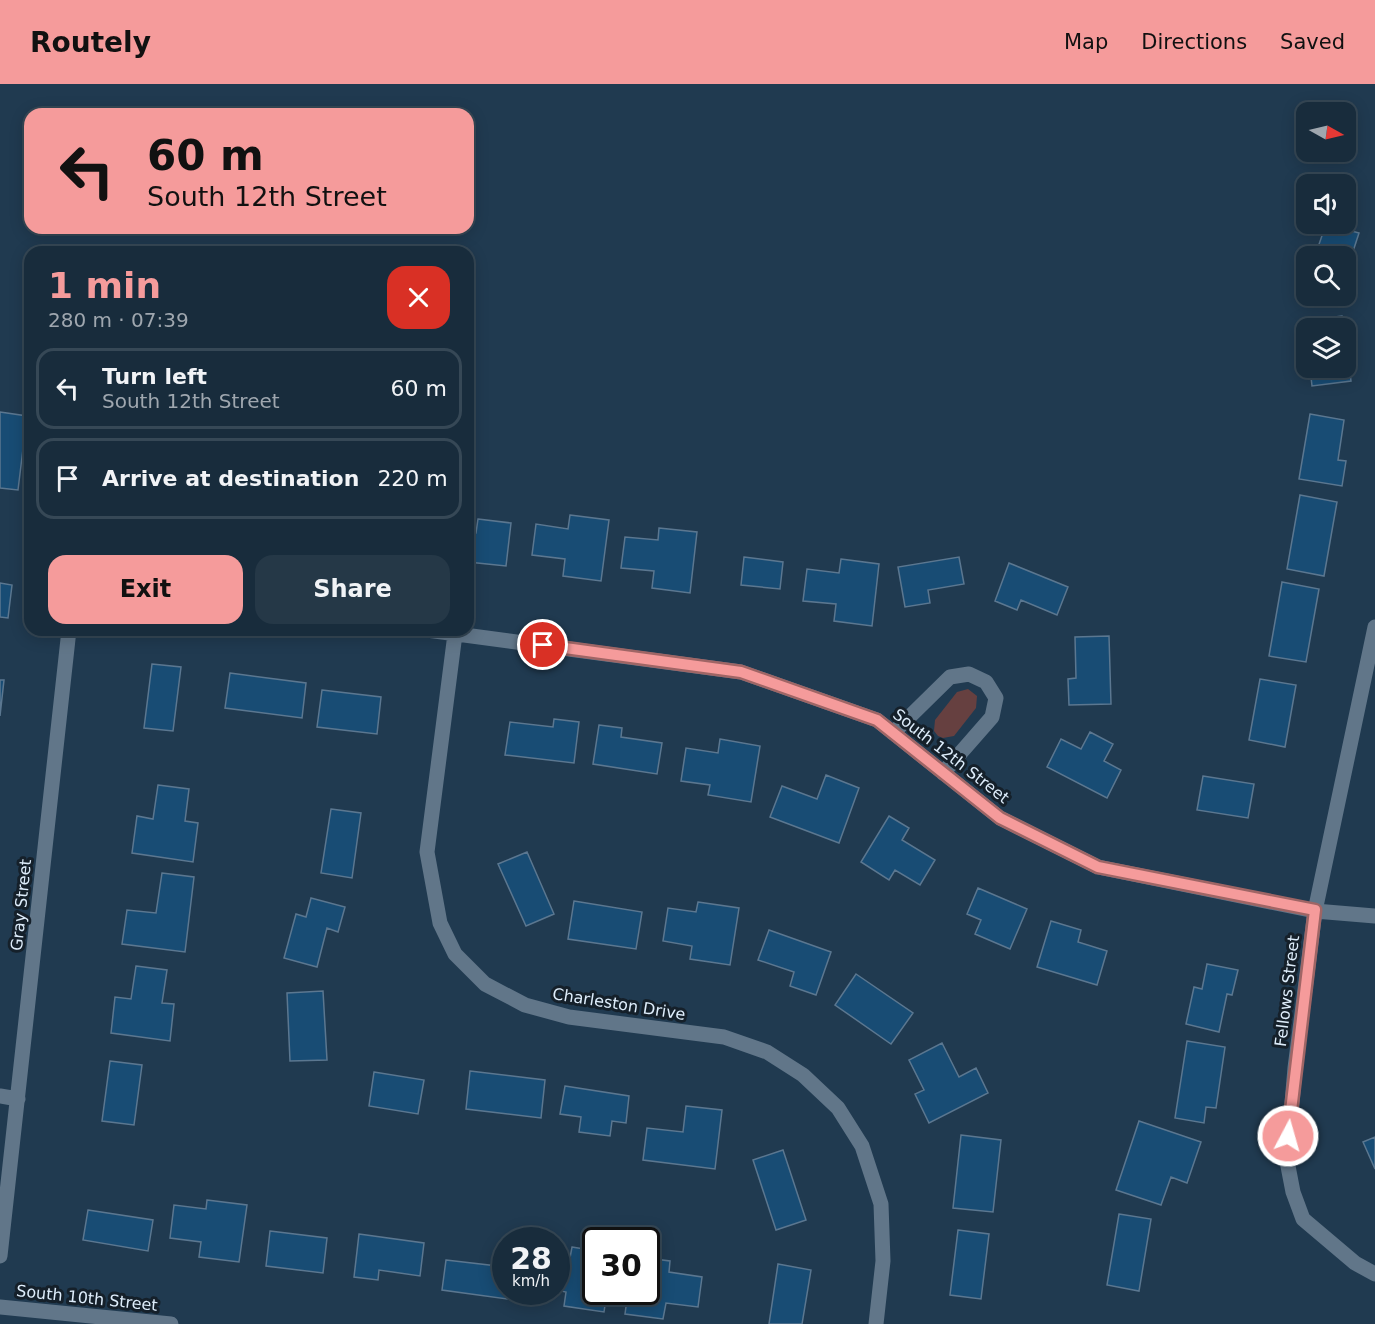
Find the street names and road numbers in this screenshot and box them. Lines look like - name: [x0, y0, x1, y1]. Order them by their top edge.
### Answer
- street label: South 12th Street: [889, 705, 1013, 807]
- street label: Gray Street: [7, 858, 35, 952]
- street label: Fellows Street: [1271, 934, 1303, 1048]
- street label: Charleston Drive: [551, 984, 687, 1024]
- street label: South 10th Street: [15, 1281, 159, 1315]

